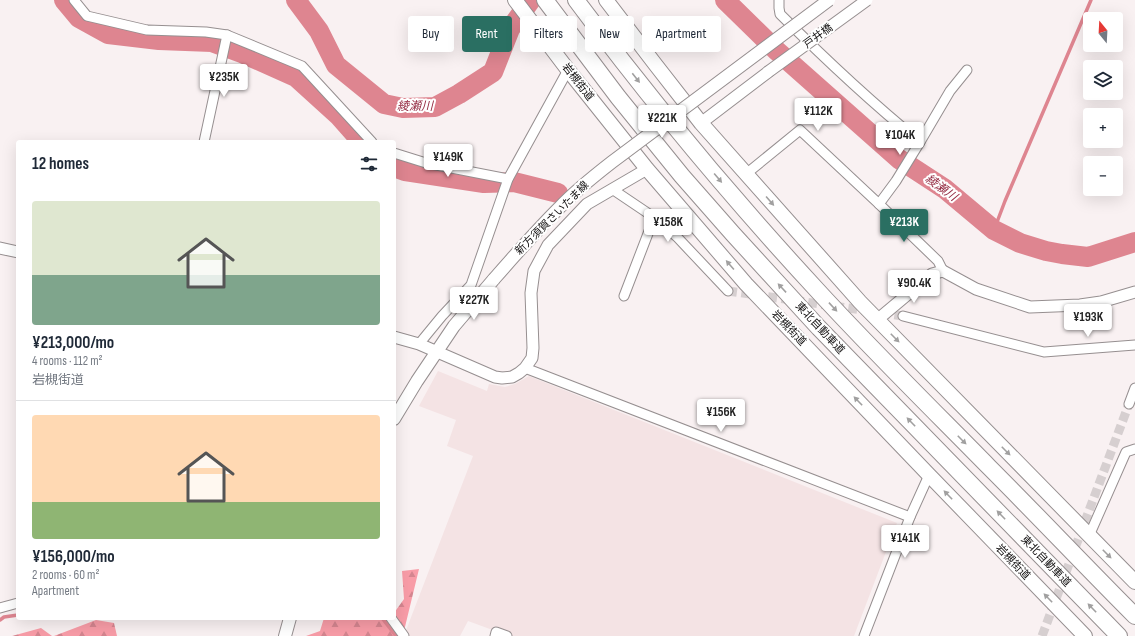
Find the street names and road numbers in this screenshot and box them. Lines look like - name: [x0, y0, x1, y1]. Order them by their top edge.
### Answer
- street label: 戸井橋: [801, 21, 835, 51]
- street label: 岩槻街道: [559, 61, 597, 103]
- street label: 新方須賀さいたま線: [513, 179, 591, 257]
- street label: 東北自動車道: [793, 299, 847, 357]
- street label: 岩槻街道: [769, 308, 809, 348]
- street label: 東北自動車道: [1018, 533, 1074, 589]
- street label: 岩槻街道: [993, 542, 1033, 582]

